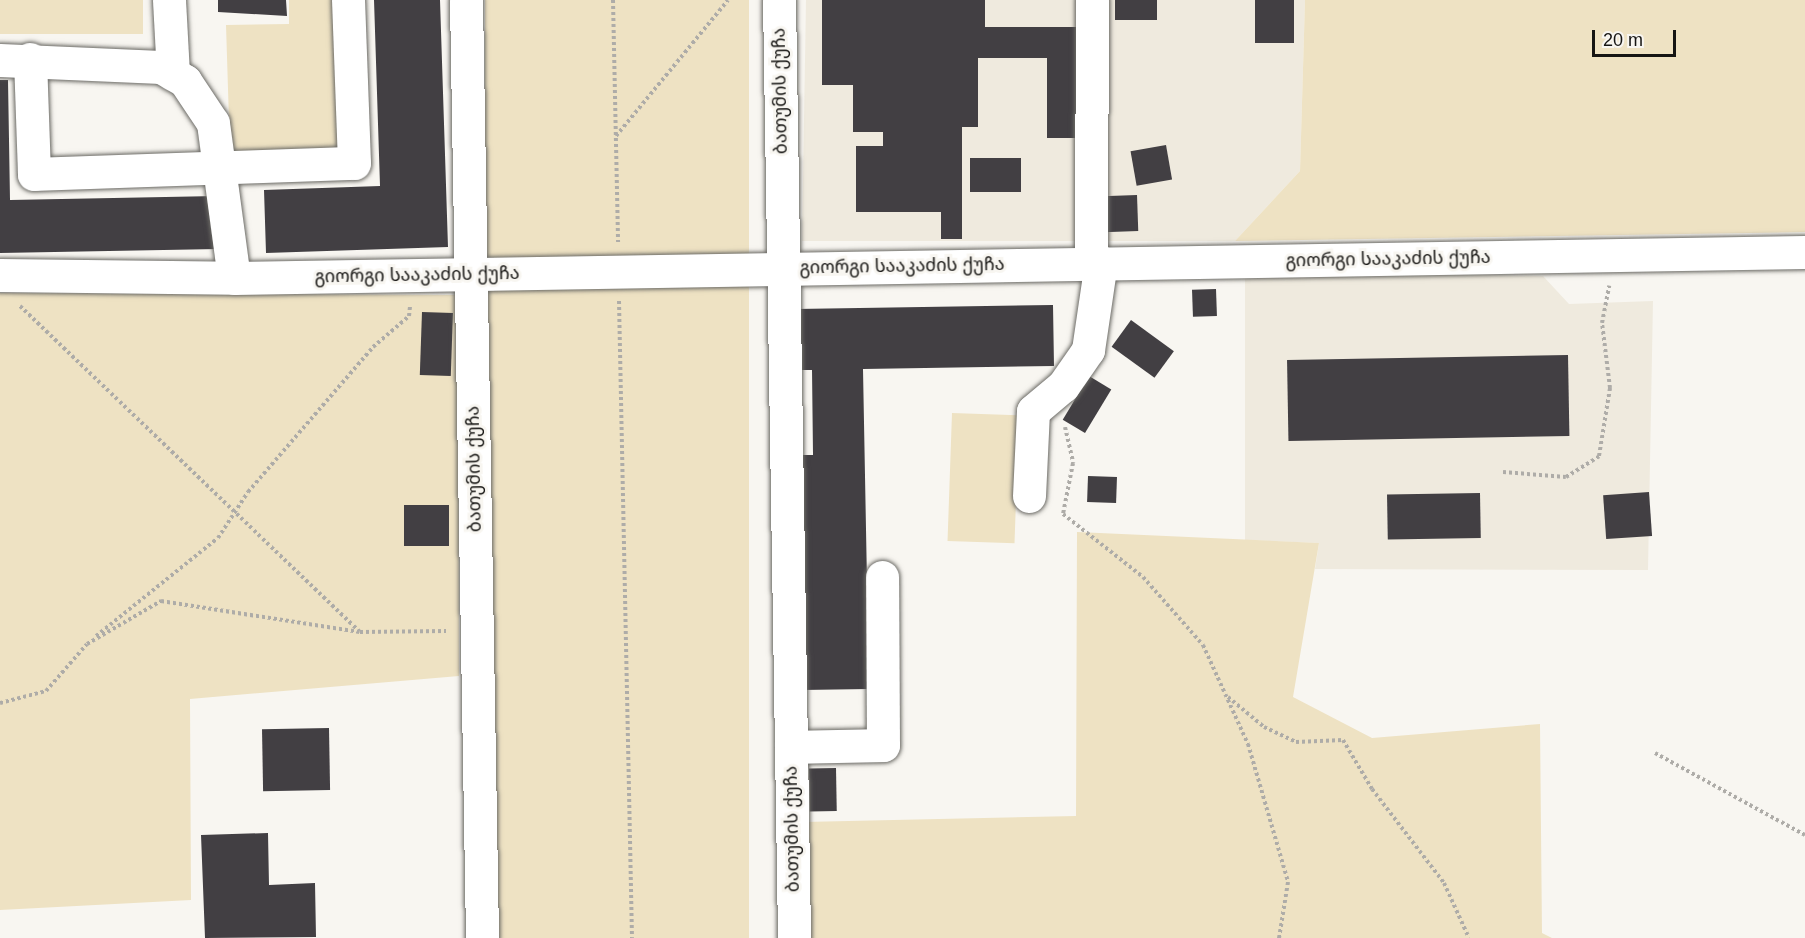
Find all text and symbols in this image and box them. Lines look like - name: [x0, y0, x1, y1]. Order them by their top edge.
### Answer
- scale bar: [1595, 18, 1679, 56]
- street label: ბათუმის ქუჩა: [768, 28, 792, 154]
- text: 20 m: [1603, 30, 1643, 50]
- street label: გიორგი სააკაძის ქუჩა: [1285, 246, 1491, 272]
- street label: გიორგი სააკაძის ქუჩა: [799, 253, 1005, 279]
- street label: გიორგი სააკაძის ქუჩა: [314, 262, 520, 288]
- street label: ბათუმის ქუჩა: [462, 406, 486, 532]
- street label: ბათუმის ქუჩა: [780, 766, 804, 892]

